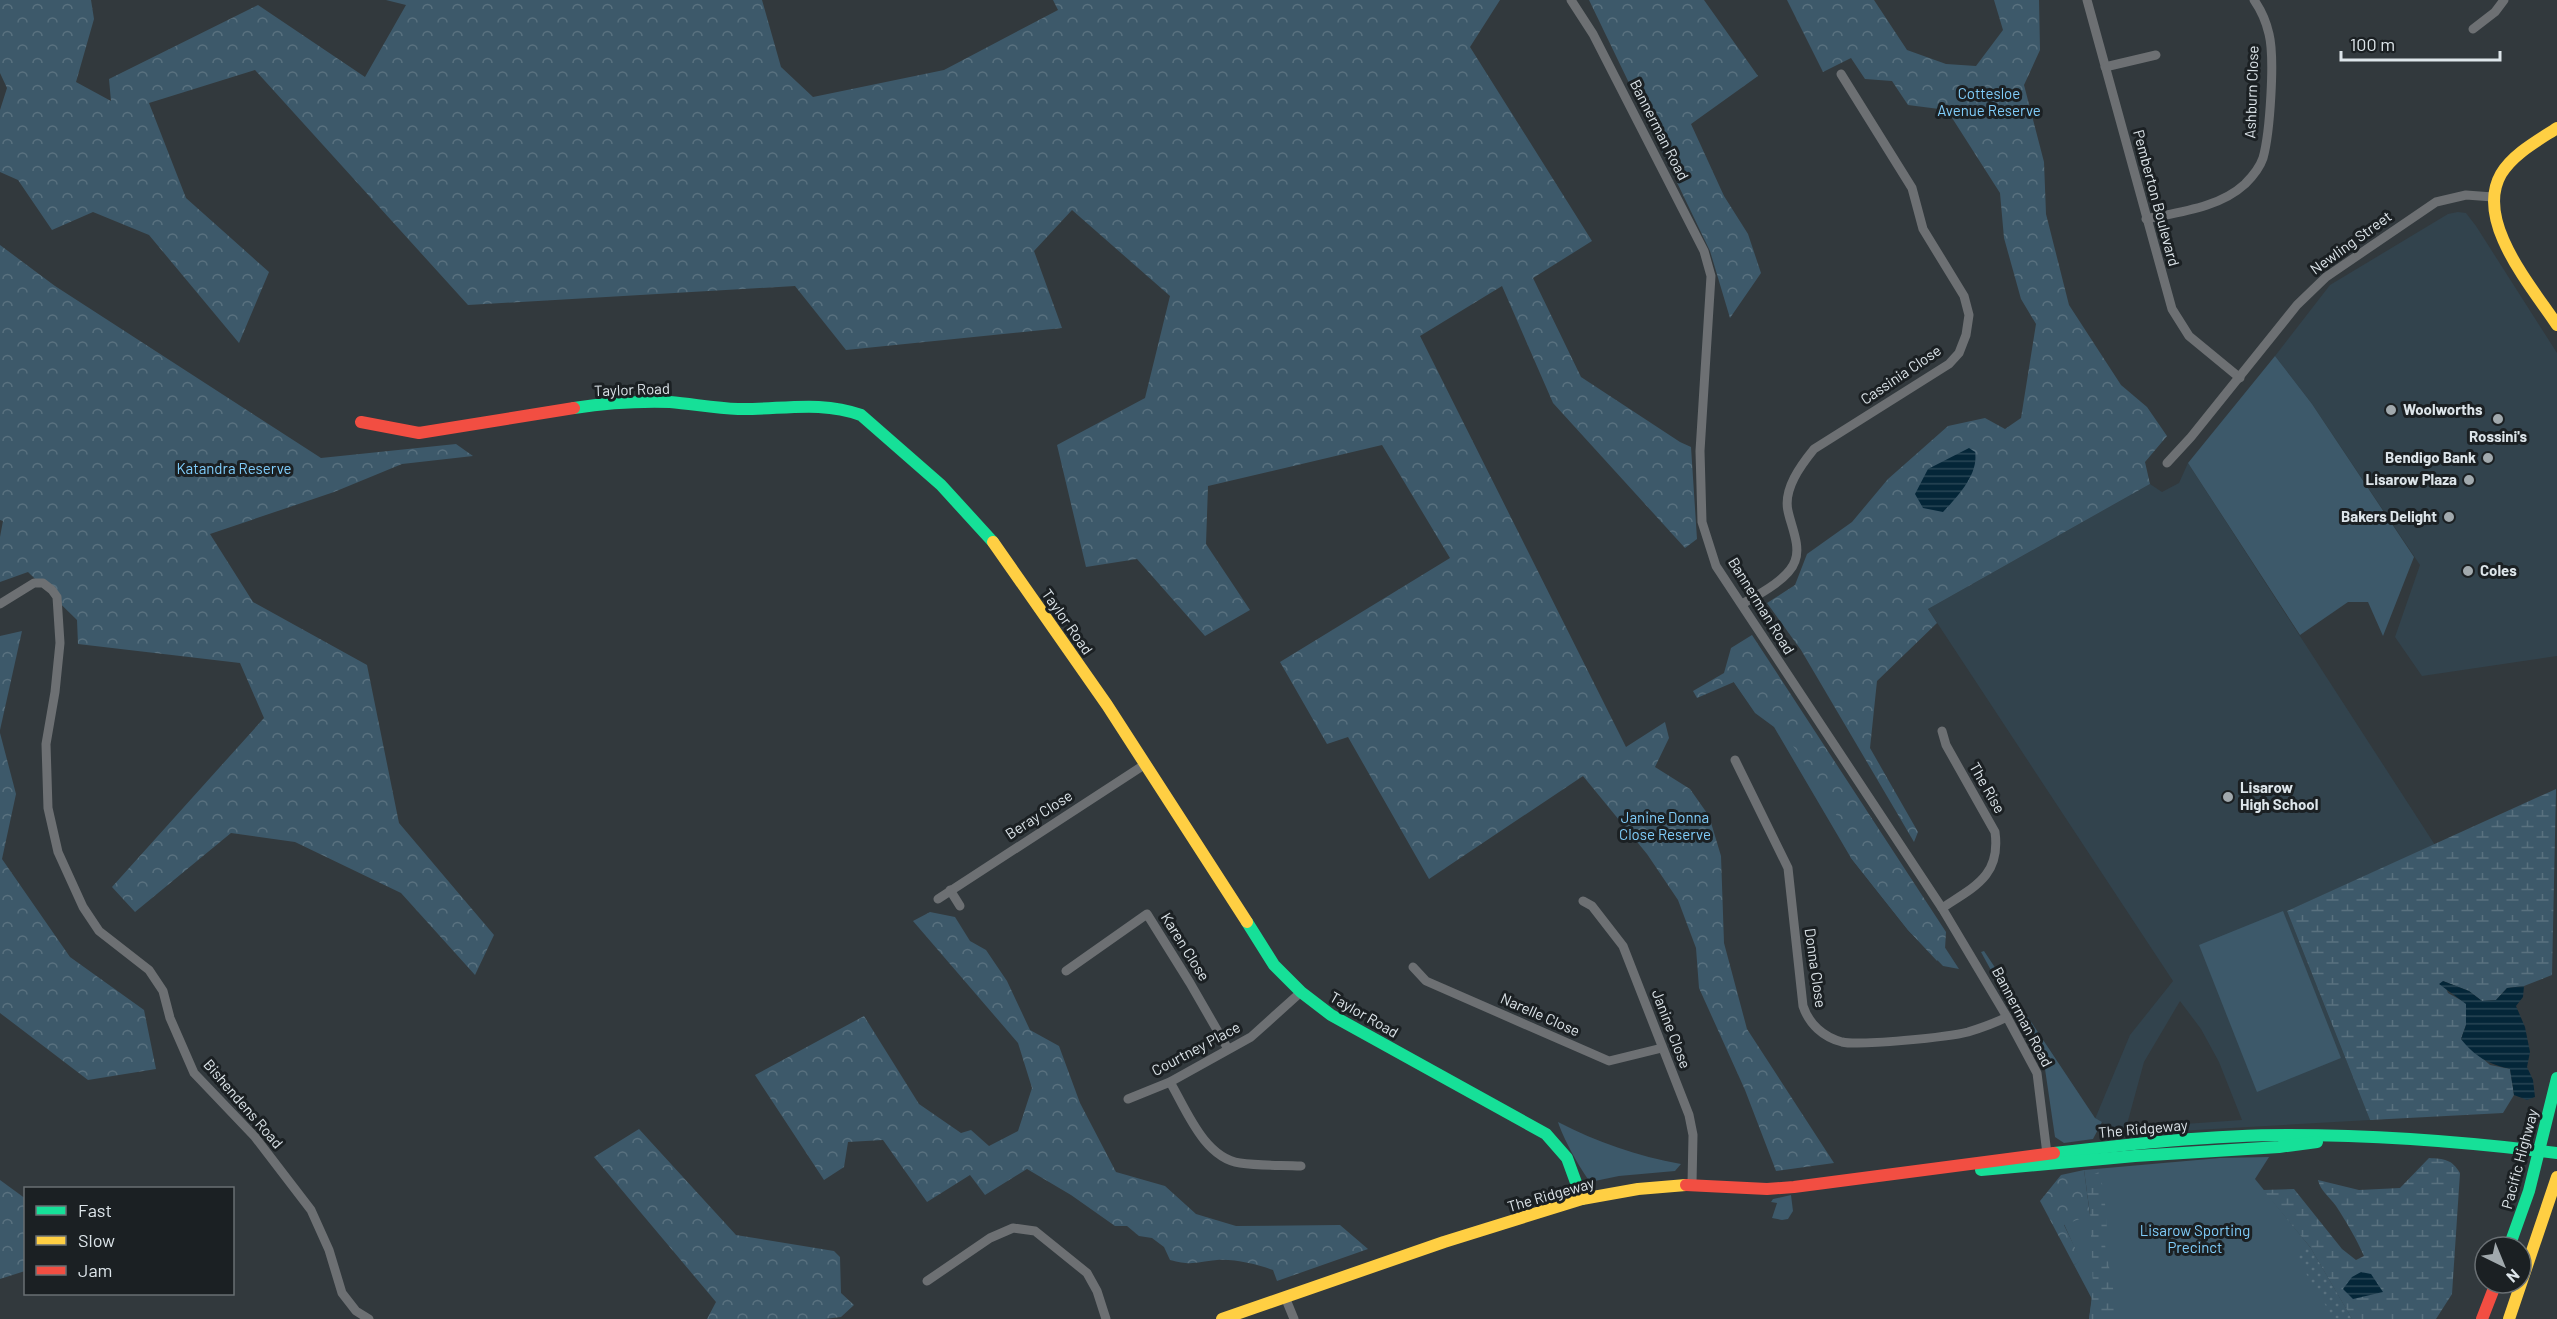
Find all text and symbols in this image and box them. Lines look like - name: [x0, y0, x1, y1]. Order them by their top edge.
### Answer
- scale bar: [2341, 24, 2500, 62]
- text: 100 m: [2350, 33, 2395, 55]
- street label: Ashburn Close: [2240, 45, 2262, 139]
- street label: Bannerman Road: [1627, 76, 1693, 183]
- park label: Cottesloe Avenue Reserve: [1937, 84, 2041, 119]
- street label: Pemberton Boulevard: [2130, 128, 2184, 268]
- street label: Newling Street: [2306, 207, 2395, 278]
- street label: Cassinia Close: [1857, 341, 1944, 408]
- street label: Taylor Road: [594, 379, 670, 399]
- place label: Woolworths: [2403, 400, 2483, 418]
- marker: Woolworths: [2384, 403, 2398, 417]
- marker: Rossini's: [2491, 412, 2505, 426]
- place label: Rossini's: [2469, 427, 2527, 445]
- place label: Bendigo Bank: [2385, 448, 2476, 466]
- marker: Bendigo Bank: [2481, 451, 2495, 465]
- park label: Katandra Reserve: [176, 459, 292, 477]
- place label: Lisarow Plaza: [2366, 470, 2457, 488]
- marker: Lisarow Plaza: [2462, 473, 2476, 487]
- place label: Bakers Delight: [2341, 507, 2437, 525]
- marker: Bakers Delight: [2442, 510, 2456, 524]
- street label: Bannerman Road: [1725, 554, 1799, 657]
- place label: Coles: [2480, 561, 2517, 579]
- marker: Coles: [2461, 564, 2475, 578]
- street label: Taylor Road: [1039, 585, 1097, 658]
- street label: The Rise: [1966, 759, 2010, 816]
- place label: Lisarow High School: [2240, 778, 2318, 813]
- street label: Beray Close: [1002, 786, 1075, 842]
- marker: Lisarow High School: [2221, 790, 2235, 804]
- park label: Janine Donna Close Reserve: [1619, 808, 1711, 843]
- street label: Karen Close: [1158, 909, 1214, 984]
- street label: Donna Close: [1801, 927, 1830, 1009]
- street label: Bannerman Road: [1989, 963, 2057, 1070]
- street label: Taylor Road: [1327, 987, 1402, 1041]
- street label: Janine Close: [1649, 987, 1695, 1071]
- street label: Narelle Close: [1498, 989, 1583, 1040]
- street label: Courtney Place: [1148, 1017, 1243, 1079]
- street label: Bishendens Road: [200, 1055, 287, 1152]
- street label: Pacific Highway: [2497, 1107, 2541, 1211]
- street label: The Ridgeway: [2097, 1115, 2188, 1141]
- street label: The Ridgeway: [1505, 1173, 1596, 1215]
- legend: [24, 1187, 234, 1295]
- text: Fast: [78, 1199, 112, 1221]
- park label: Lisarow Sporting Precinct: [2140, 1221, 2250, 1256]
- text: Slow: [78, 1229, 115, 1251]
- north arrow: [2473, 1235, 2533, 1295]
- text: Jam: [78, 1259, 112, 1281]
- text: N: [2503, 1266, 2524, 1287]

